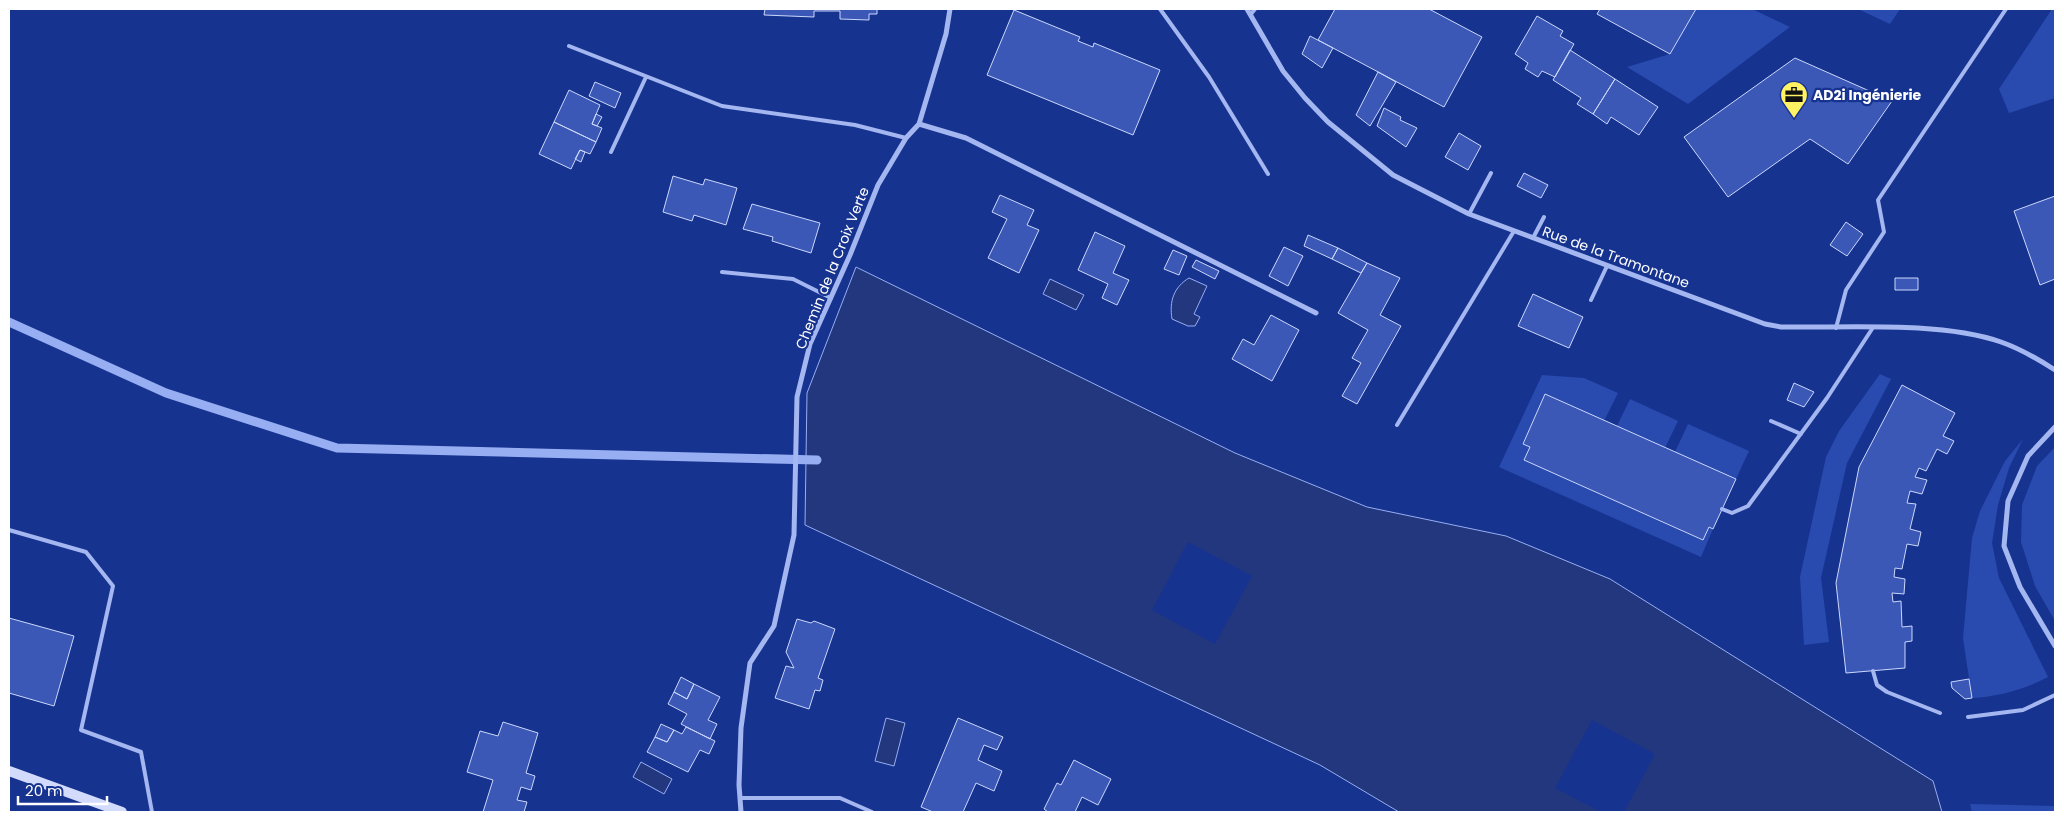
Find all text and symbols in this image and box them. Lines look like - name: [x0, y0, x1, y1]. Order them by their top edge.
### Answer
- office icon: AD2i Ingénierie: [1779, 80, 1809, 119]
- place label: AD2i Ingénierie: [1813, 85, 1922, 105]
- street label: Chemin de la Croix Verte: [790, 183, 874, 352]
- street label: Rue de la Tramontane: [1540, 221, 1693, 293]
- scale bar: [18, 774, 106, 806]
- text: 20 m: [25, 780, 63, 801]

